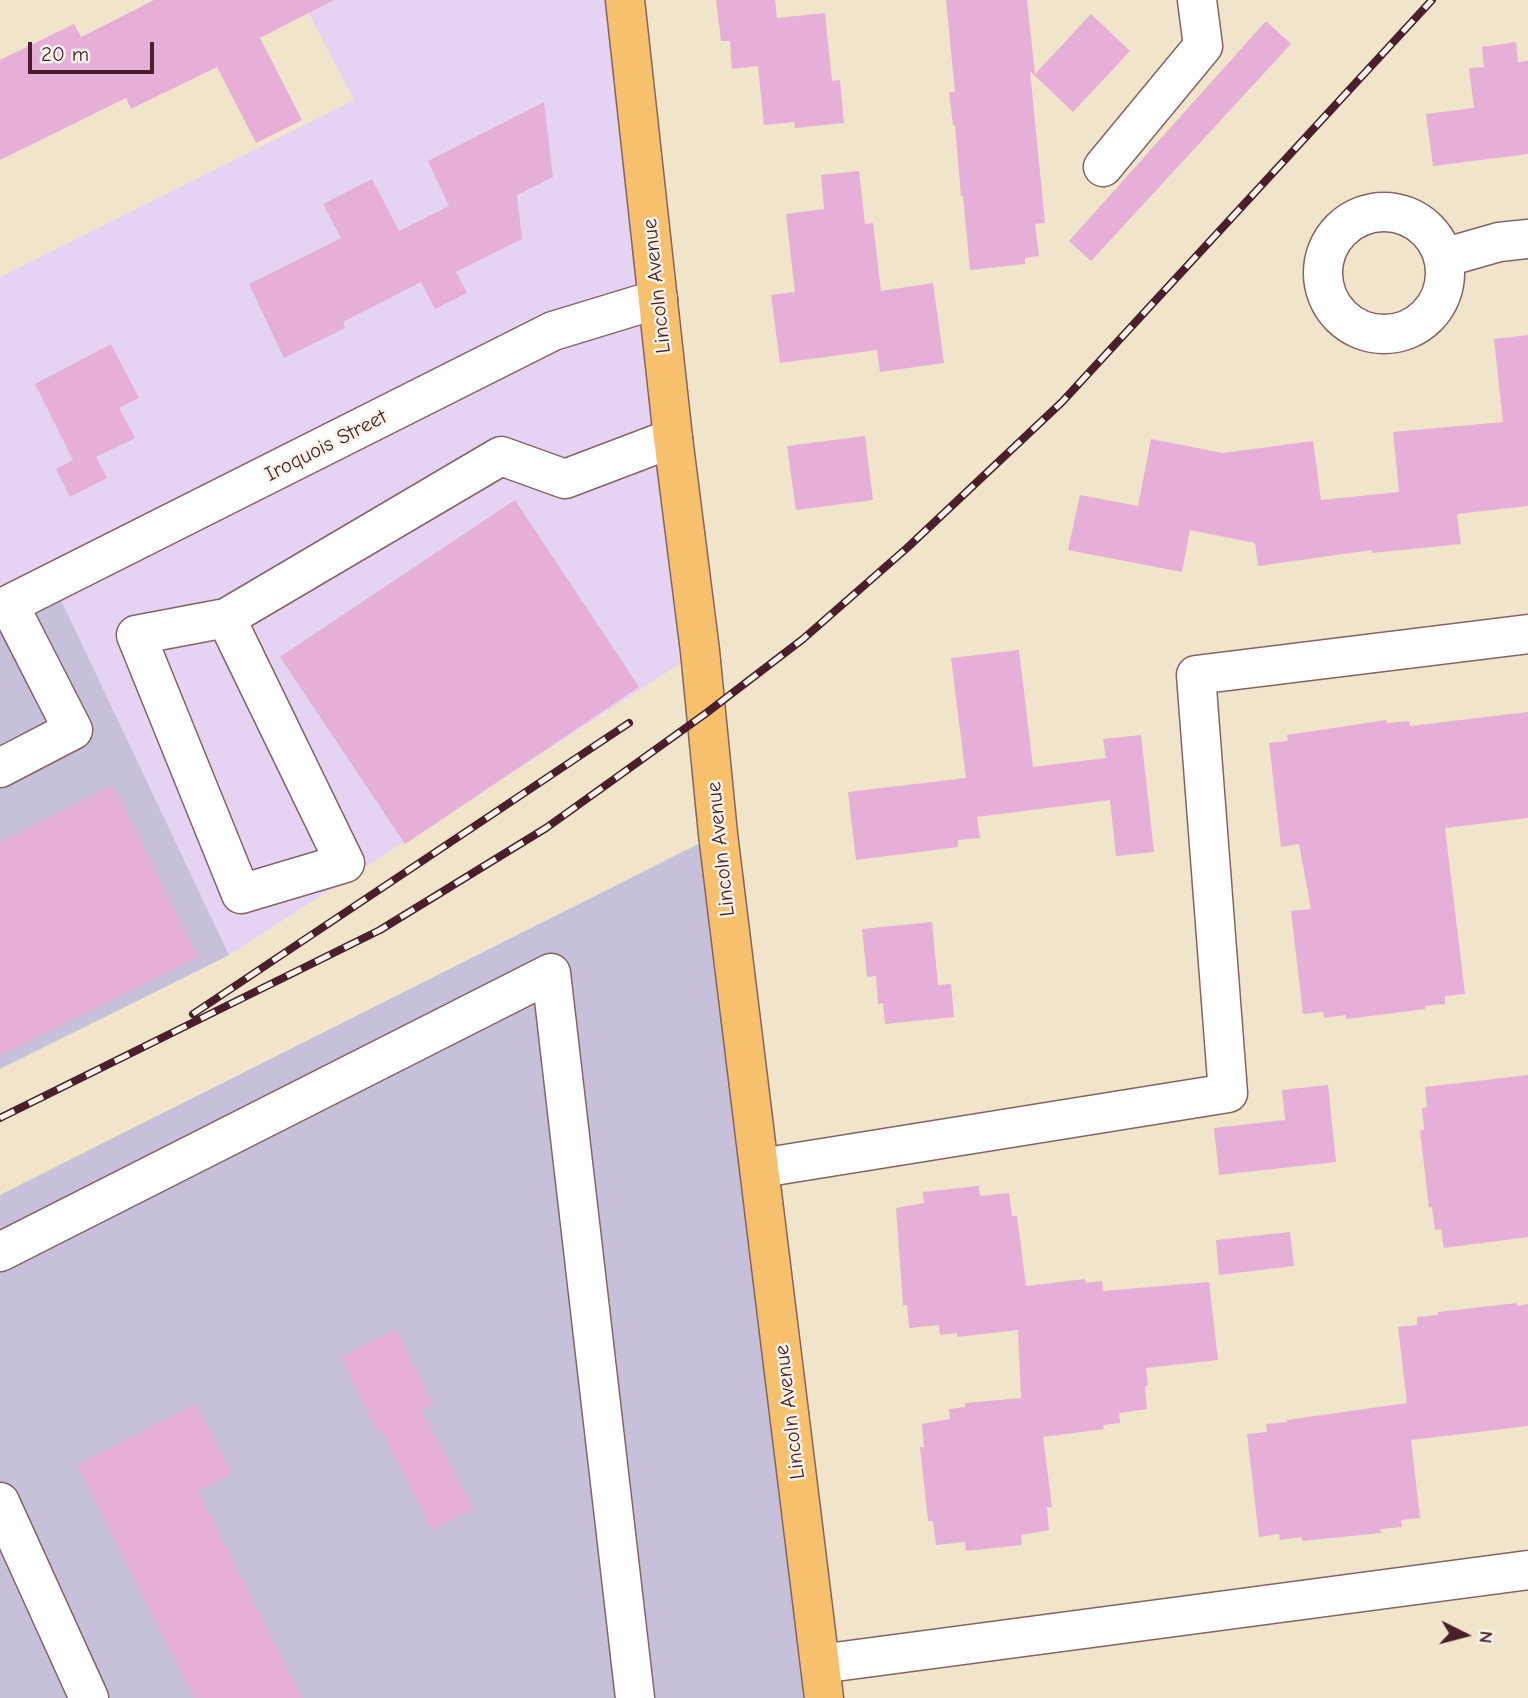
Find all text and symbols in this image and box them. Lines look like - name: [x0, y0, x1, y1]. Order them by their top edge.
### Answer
- scale bar: [32, 28, 158, 72]
- text: 20 m: [41, 42, 89, 66]
- street label: Lincoln Avenue: [637, 217, 677, 355]
- street label: Iroquois Street: [261, 405, 391, 487]
- street label: Lincoln Avenue: [701, 780, 741, 918]
- street label: Lincoln Avenue: [769, 1343, 811, 1481]
- north arrow: [1430, 1600, 1500, 1670]
- text: N: [1474, 1630, 1497, 1644]

